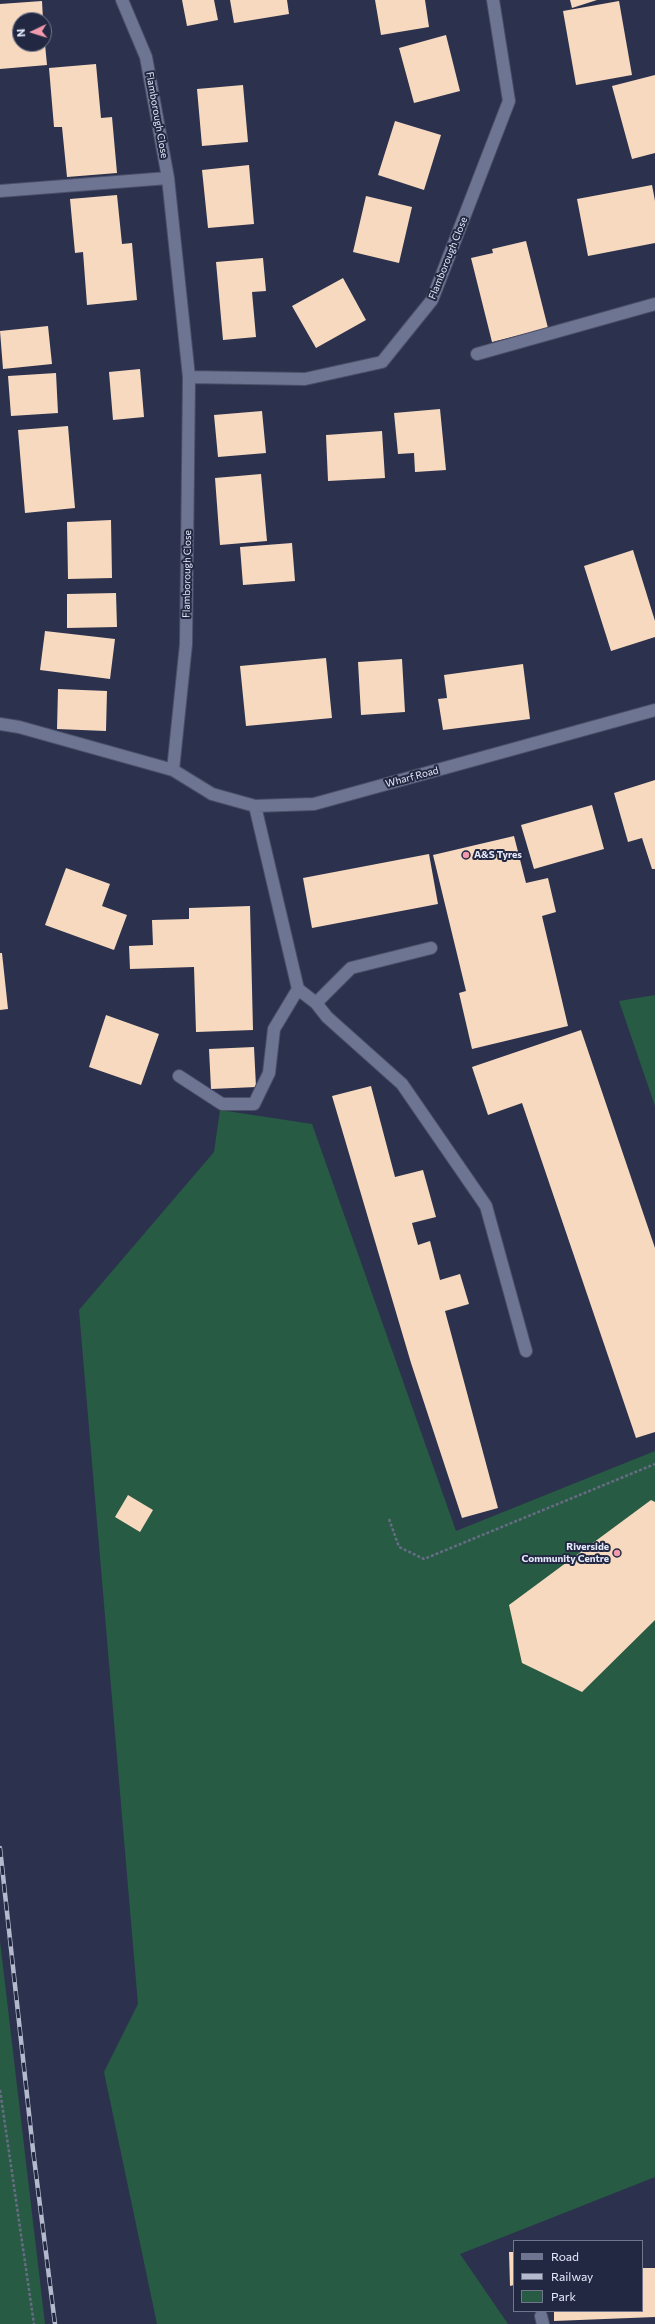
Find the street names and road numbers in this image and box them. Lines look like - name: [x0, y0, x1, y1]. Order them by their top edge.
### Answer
- street label: Flamborough Close: [143, 71, 171, 159]
- street label: Flamborough Close: [426, 215, 470, 301]
- street label: Flamborough Close: [180, 530, 194, 618]
- street label: Wharf Road: [384, 764, 440, 790]

